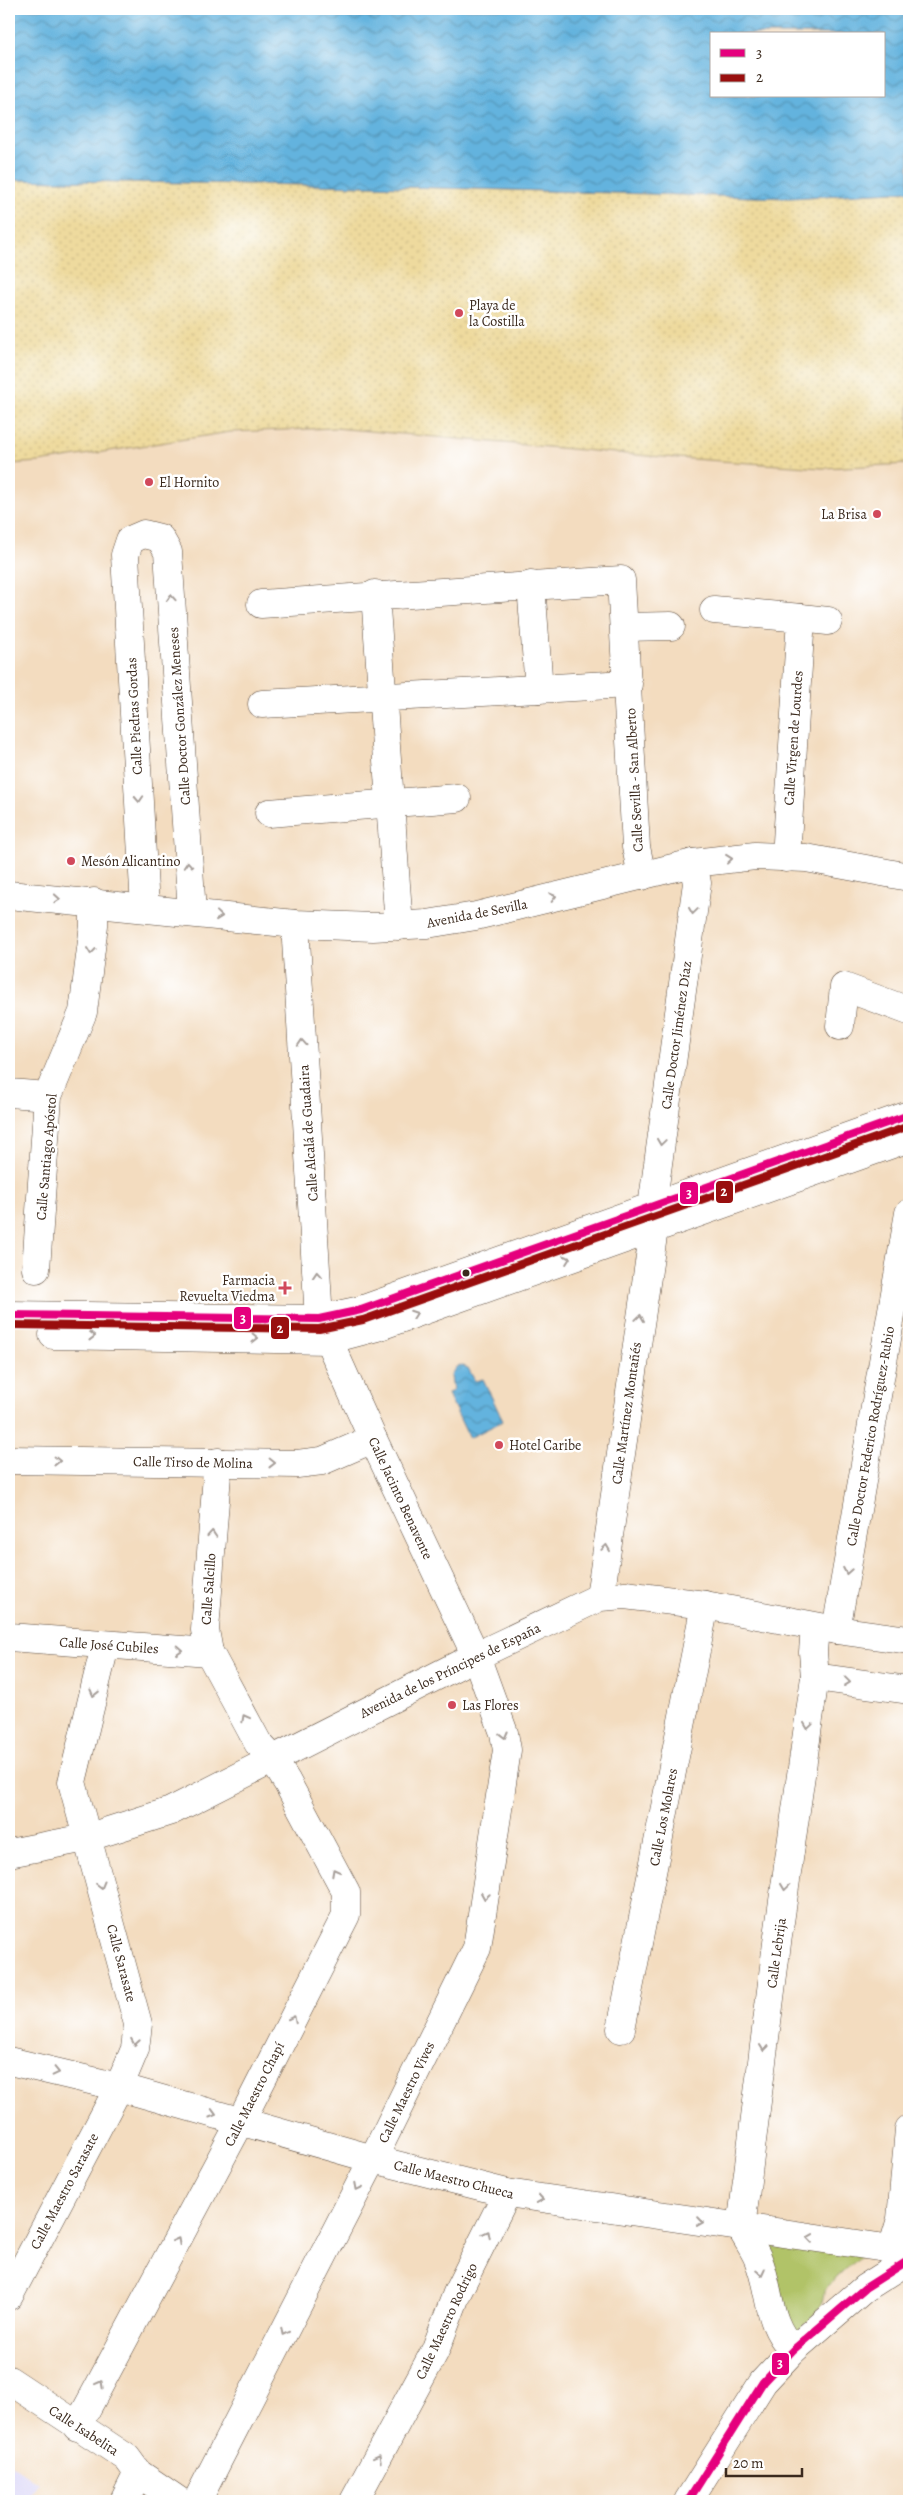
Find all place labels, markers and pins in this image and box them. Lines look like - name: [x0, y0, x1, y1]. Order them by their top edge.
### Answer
- place label: Playa de la Costilla: [469, 296, 525, 331]
- marker: Playa de la Costilla: [453, 307, 465, 319]
- place label: El Hornito: [159, 473, 219, 492]
- marker: El Hornito: [143, 476, 155, 488]
- place label: La Brisa: [821, 505, 867, 524]
- marker: La Brisa: [871, 508, 883, 520]
- place label: Mesón Alicantino: [81, 852, 180, 871]
- marker: Mesón Alicantino: [65, 855, 77, 867]
- unlabelled marker: [461, 1268, 471, 1278]
- place label: Farmacia Revuelta Viedma: [179, 1271, 275, 1306]
- marker: Farmacia Revuelta Viedma: [279, 1282, 291, 1294]
- place label: Hotel Caribe: [509, 1436, 581, 1455]
- marker: Hotel Caribe: [493, 1439, 505, 1451]
- place label: Las Flores: [462, 1696, 519, 1715]
- marker: Las Flores: [446, 1699, 458, 1711]

